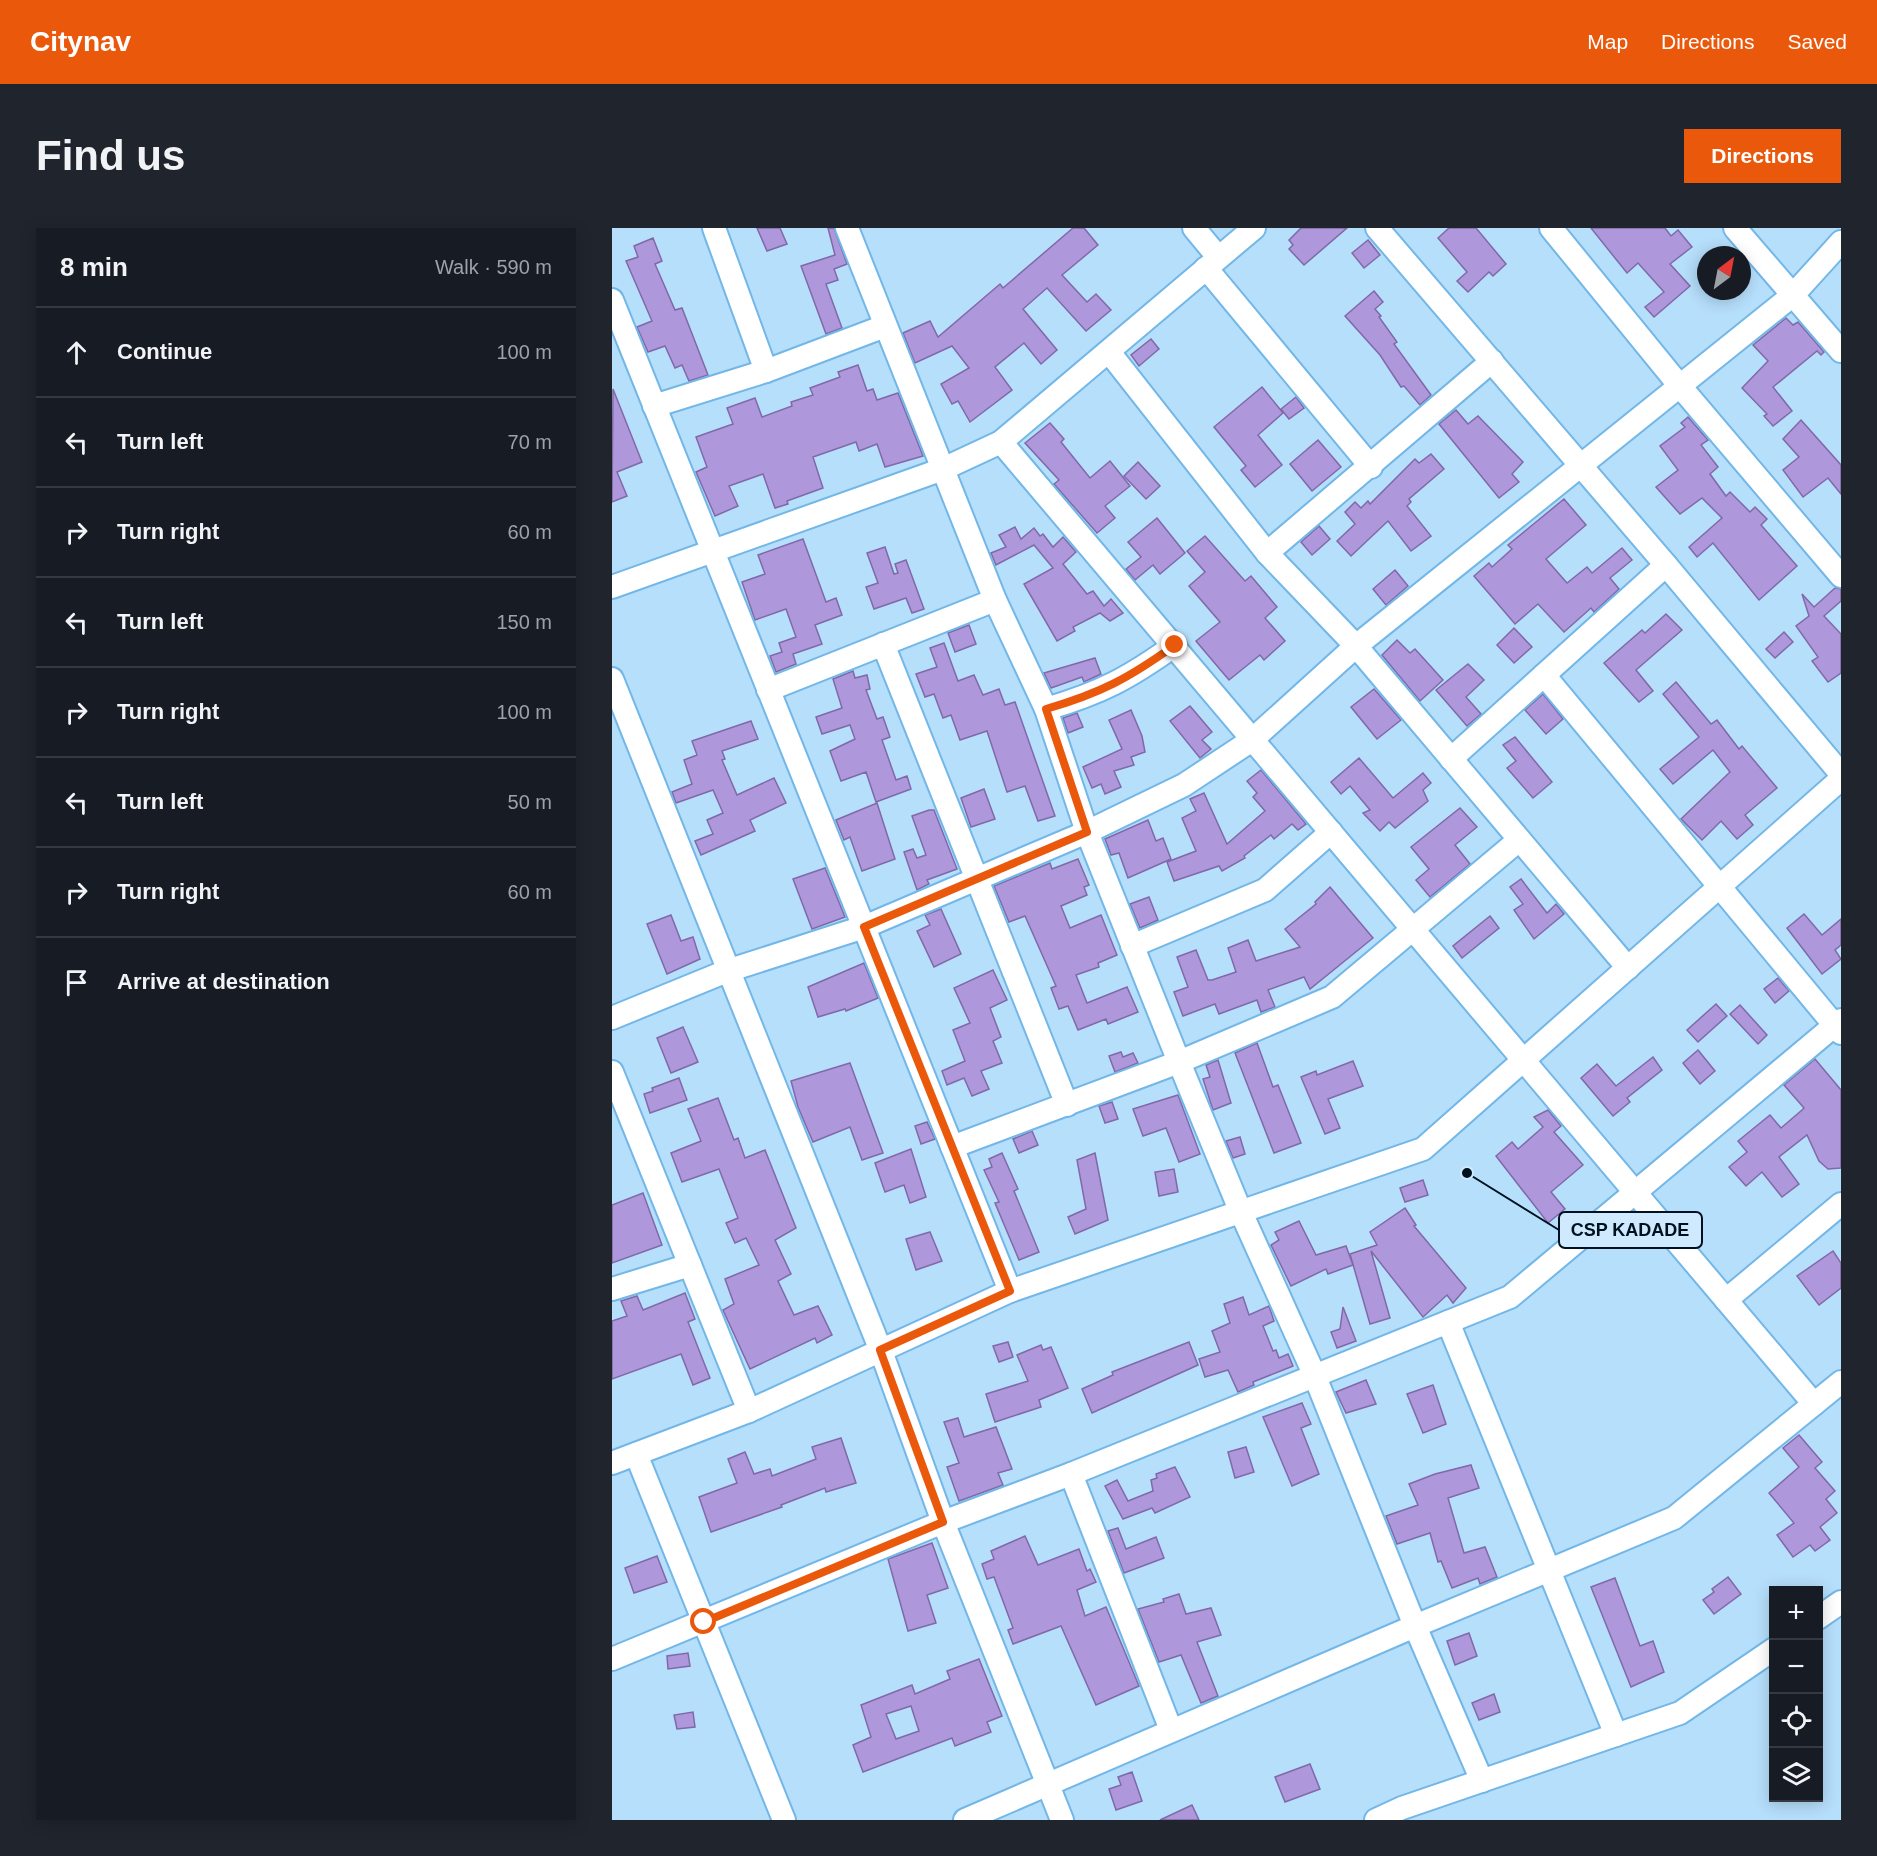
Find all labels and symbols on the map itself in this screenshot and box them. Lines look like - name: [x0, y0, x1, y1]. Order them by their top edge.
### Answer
- north arrow: [1697, 246, 1751, 300]
- route end: [1161, 631, 1187, 657]
- callout: CSP KADADE: [1559, 1212, 1702, 1248]
- text: CSP KADADE: [1571, 1220, 1689, 1240]
- route start: [690, 1608, 716, 1634]

